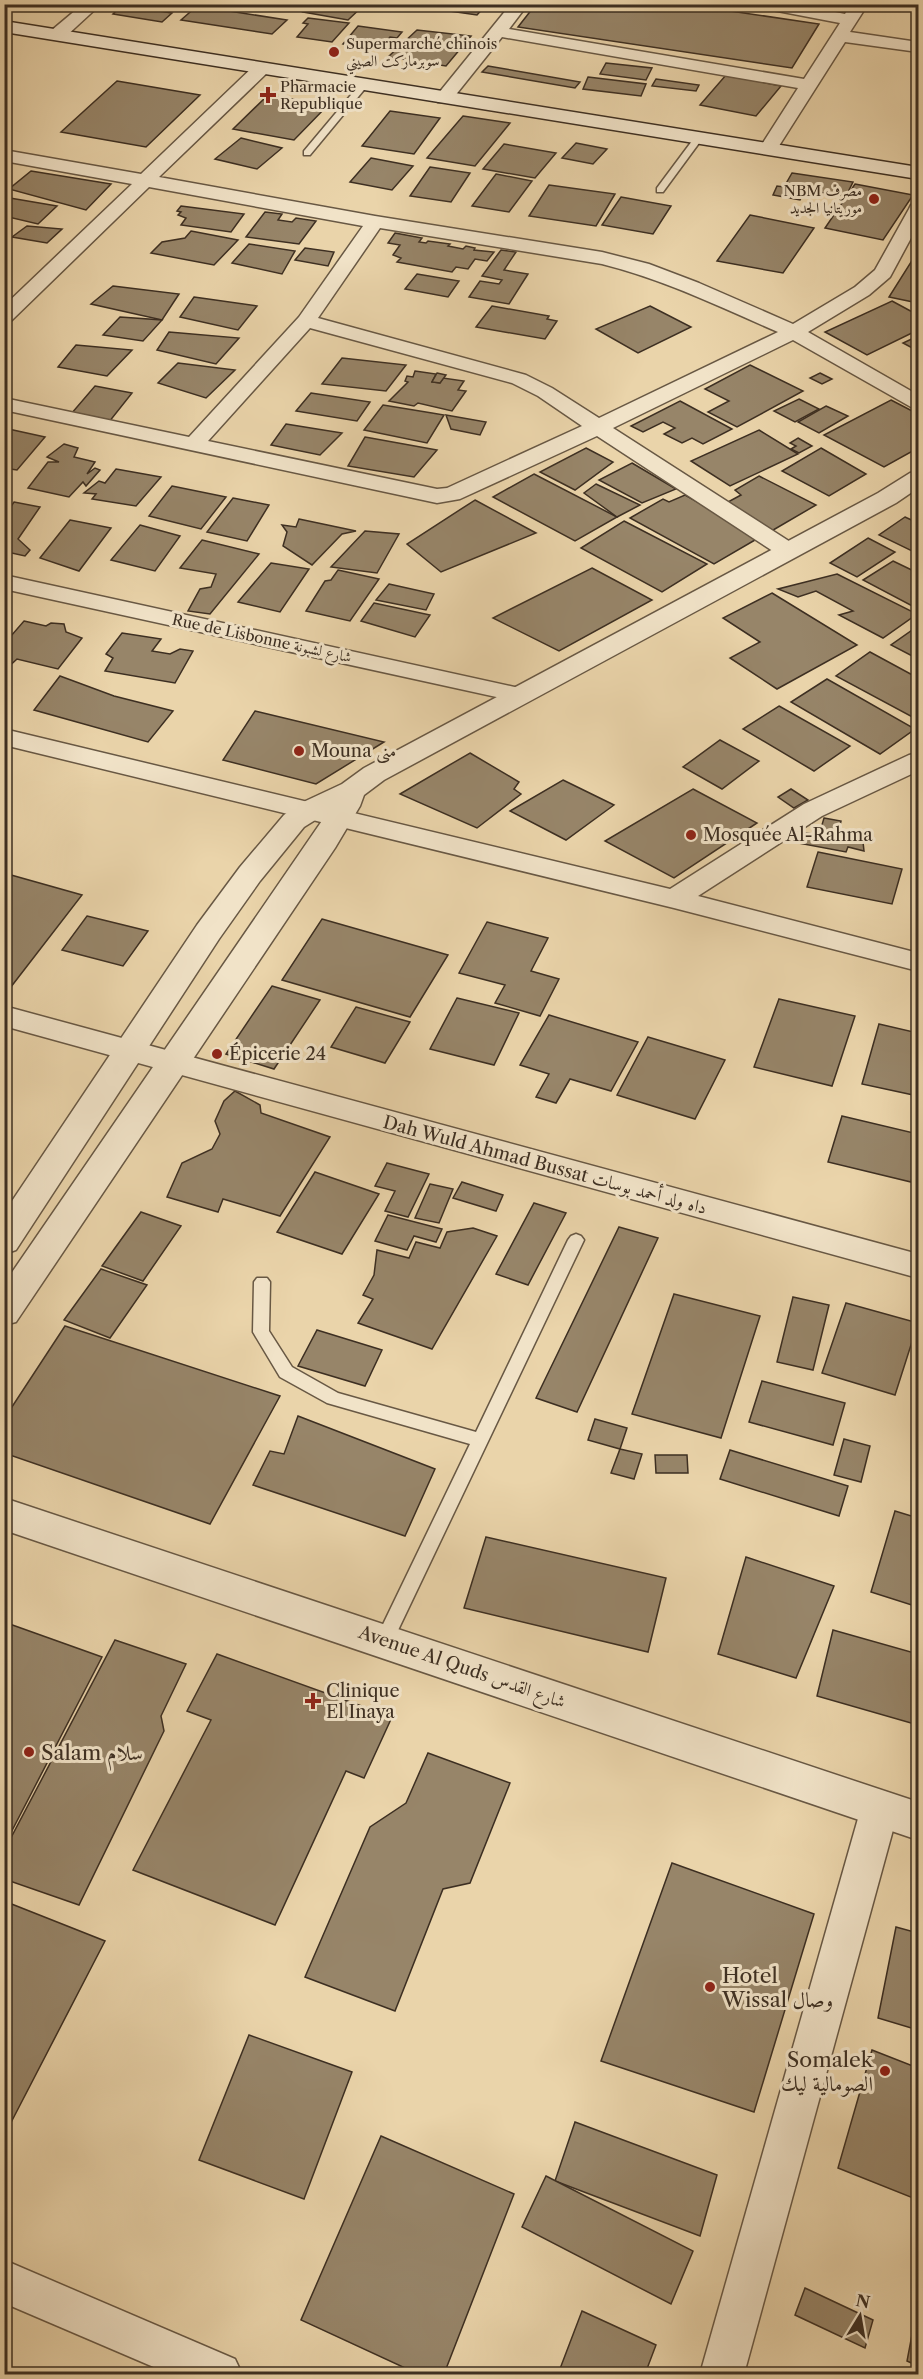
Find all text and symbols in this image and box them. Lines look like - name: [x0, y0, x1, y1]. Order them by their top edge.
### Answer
- place label: Supermarché chinois سوبرماركت الصيني: [346, 34, 497, 75]
- marker: Supermarché chinois سوبرماركت الصيني: [327, 45, 341, 59]
- place label: Pharmacie Republique: [280, 77, 363, 113]
- marker: Pharmacie Republique: [261, 88, 275, 102]
- place label: NBM مصرف موريتانيا الجديد: [784, 181, 862, 218]
- marker: NBM مصرف موريتانيا الجديد: [867, 192, 881, 206]
- street label: Rue de Lisbonne شارع لشبونة: [170, 610, 353, 670]
- place label: Mouna منى: [311, 740, 396, 764]
- marker: Mouna منى: [292, 744, 306, 758]
- place label: Mosquée Al-Rahma: [703, 824, 873, 846]
- marker: Mosquée Al-Rahma: [684, 828, 698, 842]
- place label: Épicerie 24: [229, 1042, 326, 1065]
- marker: Épicerie 24: [210, 1047, 224, 1061]
- street label: Dah Wuld Ahmad Bussat داه ولد أحمد بوسات: [381, 1109, 710, 1219]
- street label: Avenue Al Quds شارع القدس: [353, 1621, 568, 1717]
- place label: Clinique El Inaya: [326, 1680, 400, 1723]
- marker: Clinique El Inaya: [304, 1692, 322, 1710]
- place label: Salam سلام: [41, 1740, 143, 1771]
- marker: Salam سلام: [22, 1745, 36, 1759]
- place label: Hotel Wissal وصال: [721, 1963, 833, 2012]
- marker: Hotel Wissal وصال: [703, 1980, 717, 1994]
- place label: Somalek الصومالية ليك: [781, 2047, 874, 2097]
- marker: Somalek الصومالية ليك: [878, 2064, 892, 2078]
- north arrow: [830, 2286, 890, 2346]
- text: N: [854, 2290, 872, 2312]

